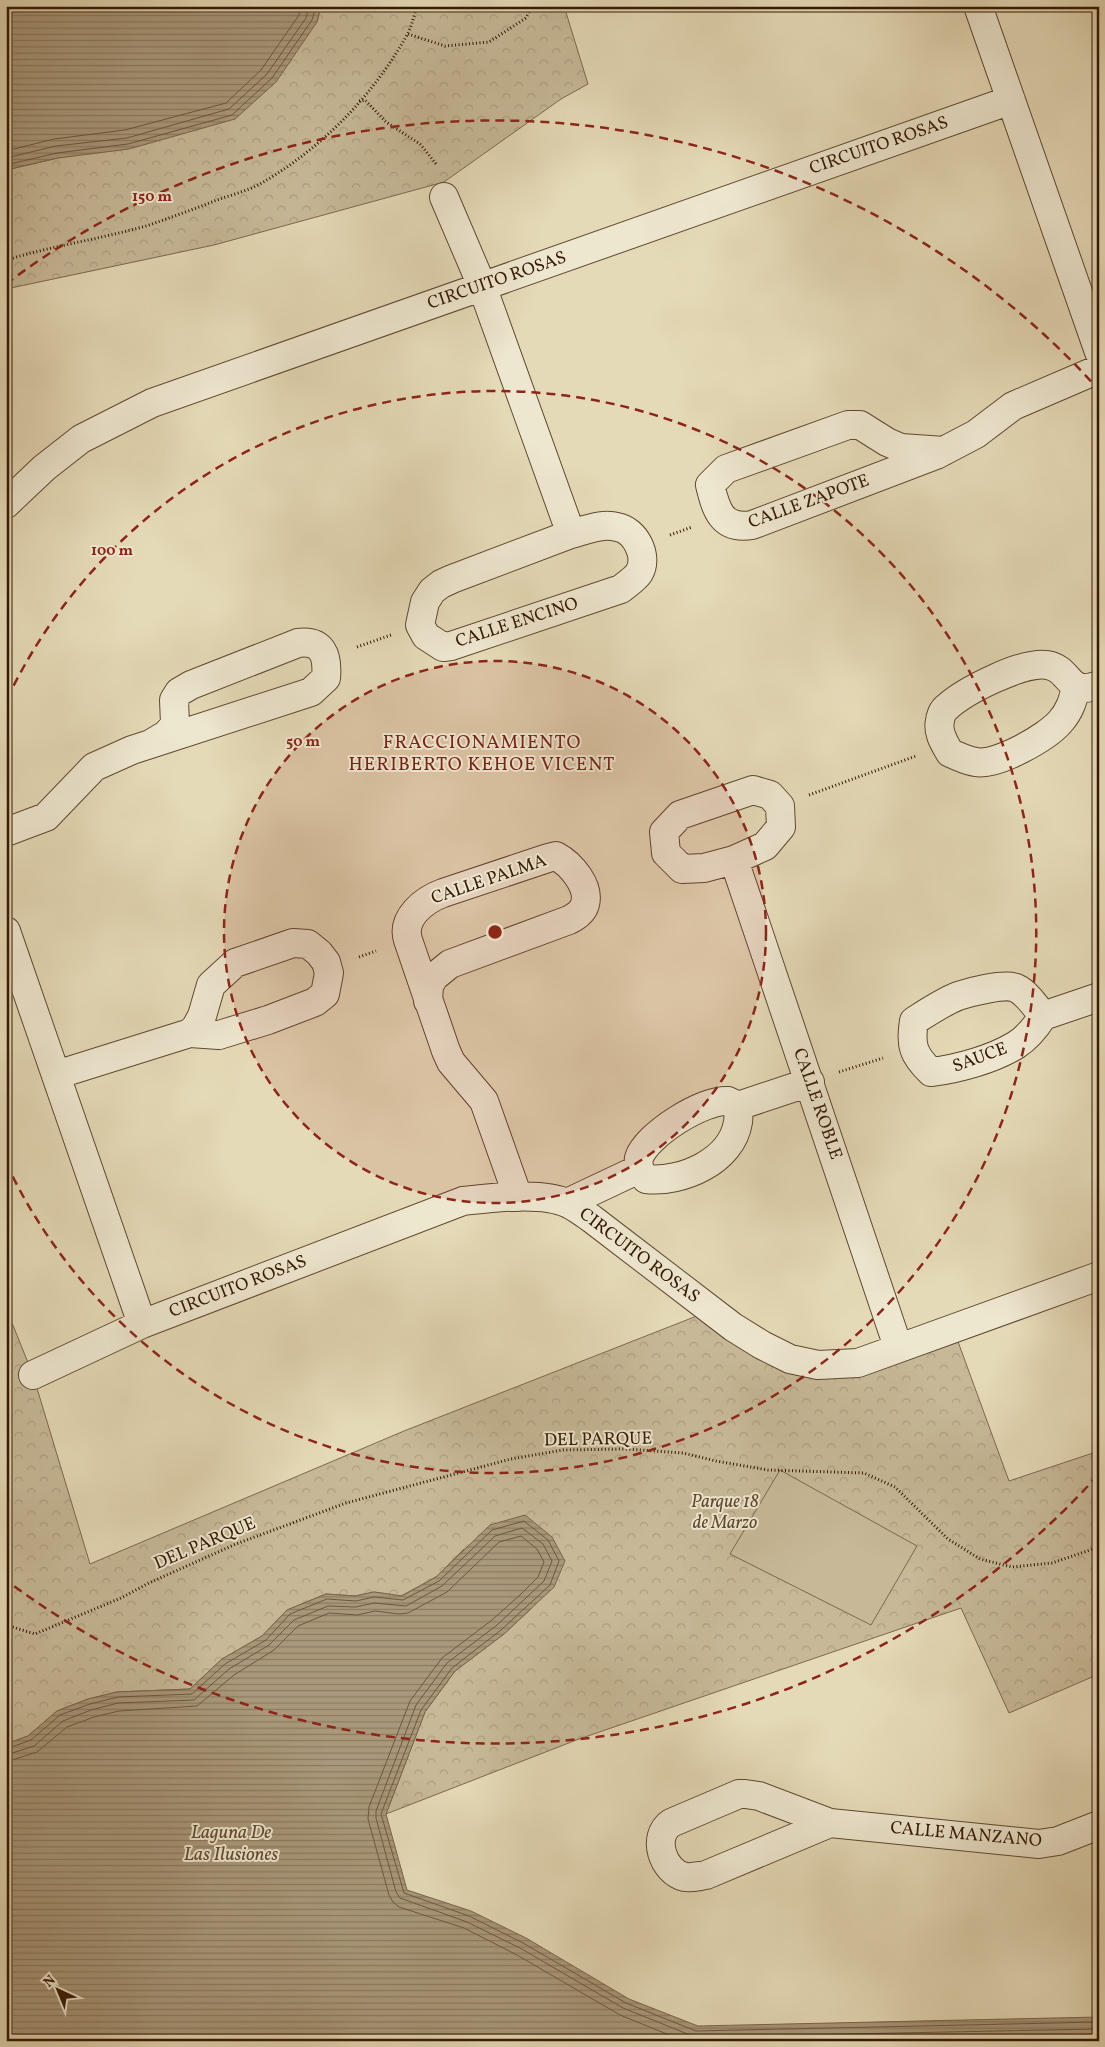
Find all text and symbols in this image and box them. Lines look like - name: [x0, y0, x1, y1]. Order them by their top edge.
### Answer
- street label: CIRCUITO ROSAS: [806, 111, 952, 181]
- text: 150 m: [132, 187, 172, 208]
- street label: CIRCUITO ROSAS: [424, 246, 570, 316]
- street label: CALLE ZAPOTE: [745, 468, 873, 535]
- text: 100 m: [91, 541, 134, 562]
- street label: CALLE ENCINO: [453, 591, 581, 655]
- district label: FRACCIONAMIENTO HERIBERTO KEHOE VICENT: [349, 730, 615, 778]
- text: 50 m: [286, 732, 320, 753]
- street label: CALLE PALMA: [428, 848, 550, 911]
- centre of rings: [486, 923, 504, 941]
- street label: SAUCE: [949, 1037, 1011, 1079]
- street label: CALLE ROBLE: [786, 1045, 848, 1163]
- street label: CIRCUITO ROSAS: [573, 1202, 705, 1310]
- street label: CIRCUITO ROSAS: [166, 1249, 310, 1325]
- street label: DEL PARQUE: [544, 1427, 653, 1453]
- park label: Parque 18 de Marzo: [691, 1490, 759, 1536]
- street label: DEL PARQUE: [150, 1511, 260, 1577]
- street label: CALLE MANZANO: [889, 1816, 1043, 1854]
- water label: Laguna De Las Ilusiones: [184, 1820, 278, 1868]
- north arrow: [32, 1964, 82, 2014]
- text: N: [40, 1971, 60, 1992]

